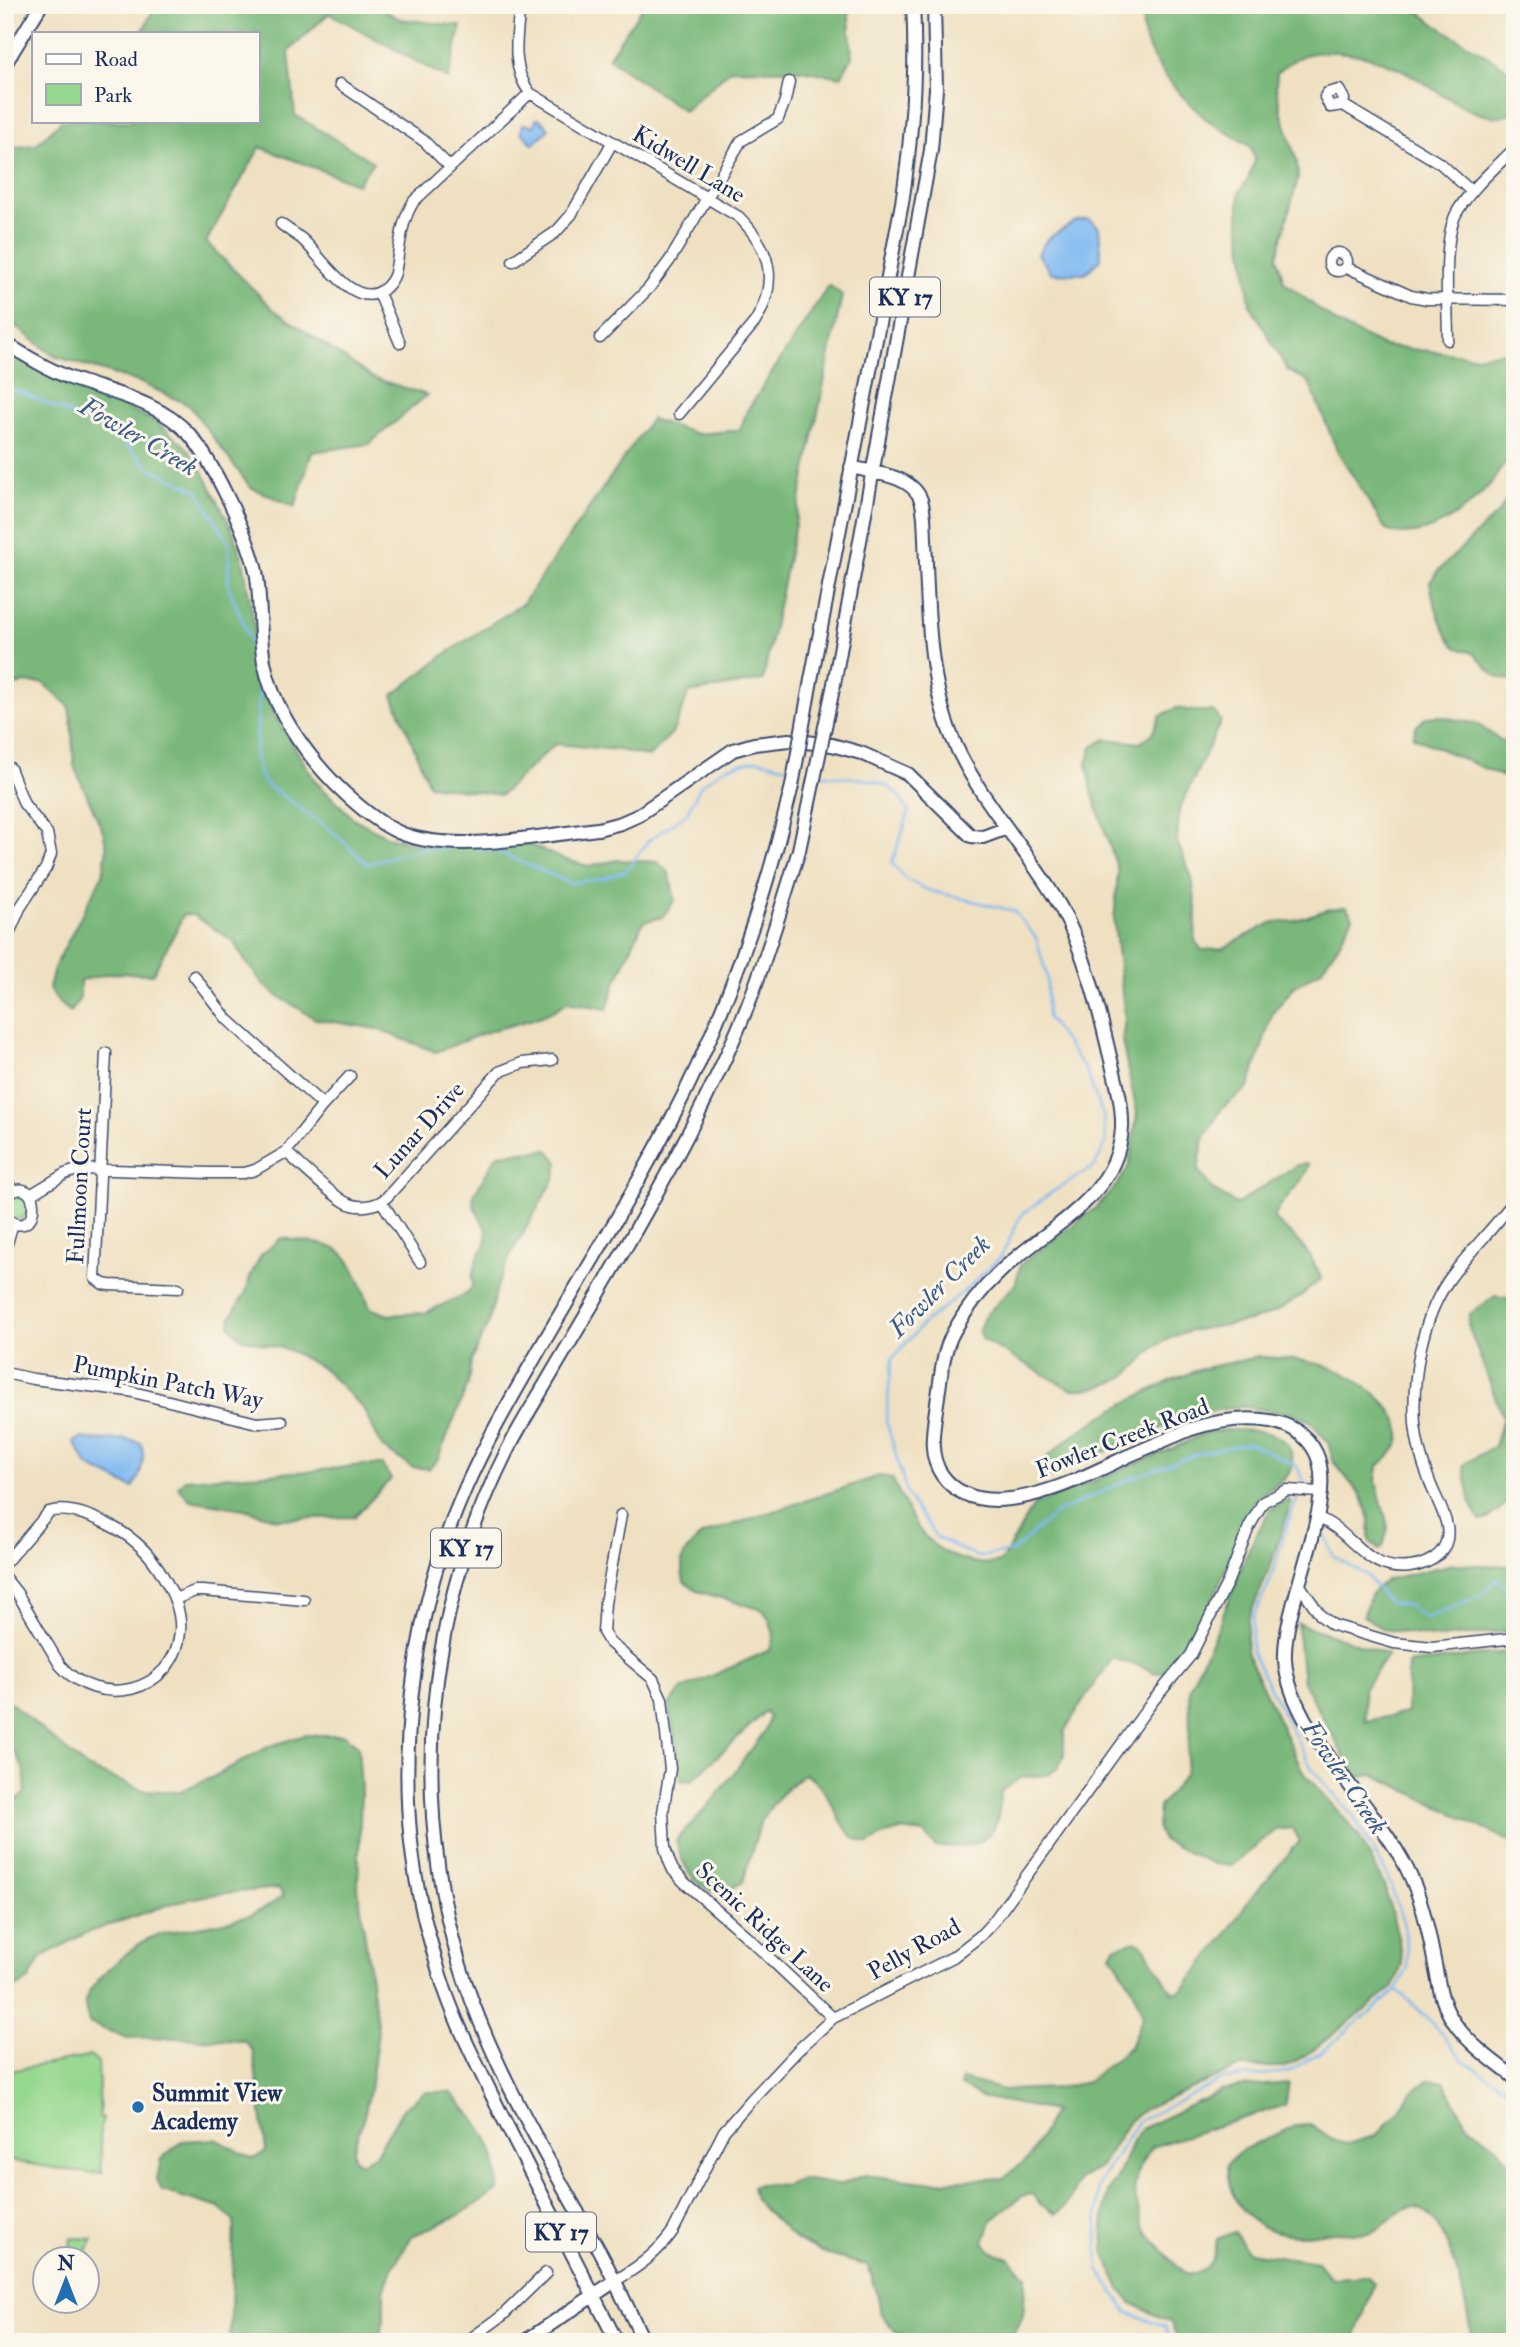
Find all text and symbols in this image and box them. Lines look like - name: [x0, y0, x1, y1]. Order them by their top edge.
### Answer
- legend: [32, 32, 259, 122]
- text: Road: [94, 46, 139, 73]
- text: Park: [94, 82, 132, 109]
- street label: Kidwell Lane: [627, 119, 751, 210]
- road number: KY 17: [870, 278, 940, 316]
- water label: Fowler Creek: [72, 389, 203, 484]
- street label: Lunar Drive: [367, 1075, 471, 1186]
- street label: Fullmoon Court: [60, 1107, 99, 1265]
- water label: Fowler Creek: [881, 1229, 997, 1346]
- street label: Pumpkin Patch Way: [70, 1349, 266, 1416]
- street label: Fowler Creek Road: [1031, 1391, 1214, 1486]
- road number: KY 17: [431, 1528, 501, 1568]
- water label: Fowler Creek: [1293, 1712, 1394, 1841]
- street label: Scenic Ridge Lane: [689, 1855, 840, 1999]
- street label: Pelly Road: [862, 1911, 966, 1988]
- place label: Summit View Academy: [151, 2078, 283, 2137]
- marker: Summit View Academy: [130, 2099, 146, 2115]
- road number: KY 17: [526, 2212, 596, 2252]
- north arrow: [32, 2246, 102, 2316]
- text: N: [56, 2252, 75, 2276]

